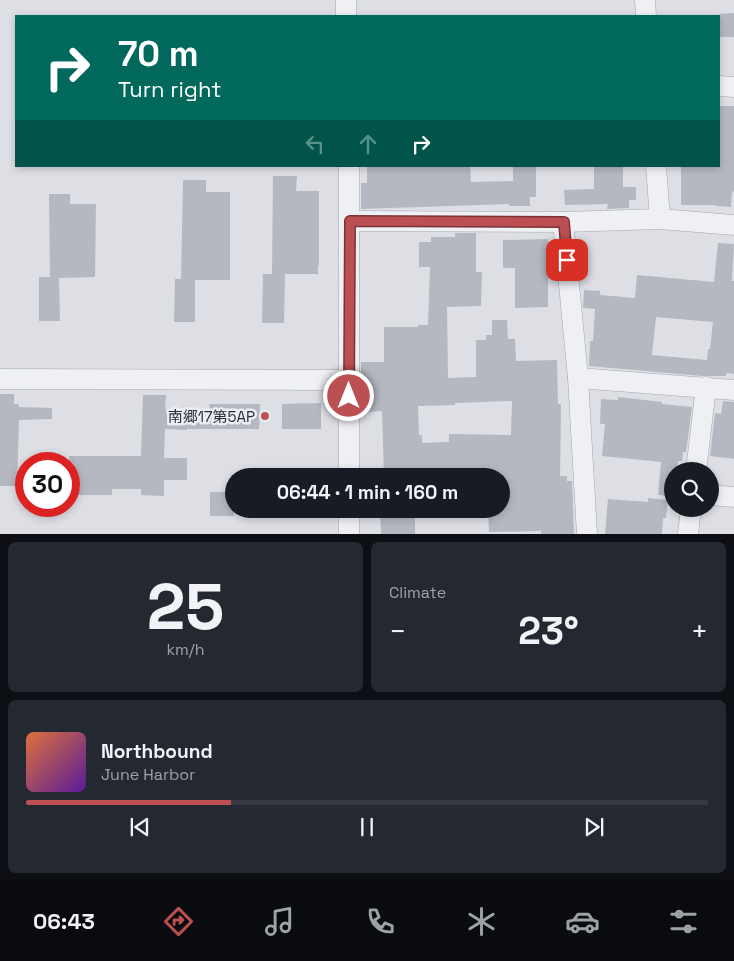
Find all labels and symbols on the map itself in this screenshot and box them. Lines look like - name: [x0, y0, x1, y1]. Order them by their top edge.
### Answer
- pin: [546, 239, 588, 281]
- position arrow: [322, 369, 374, 421]
- place label: 南郷17第5AP: [168, 407, 255, 426]
- marker: 南郷17第5AP: [259, 410, 271, 422]
- speed limit sign: 30: [15, 452, 80, 517]

